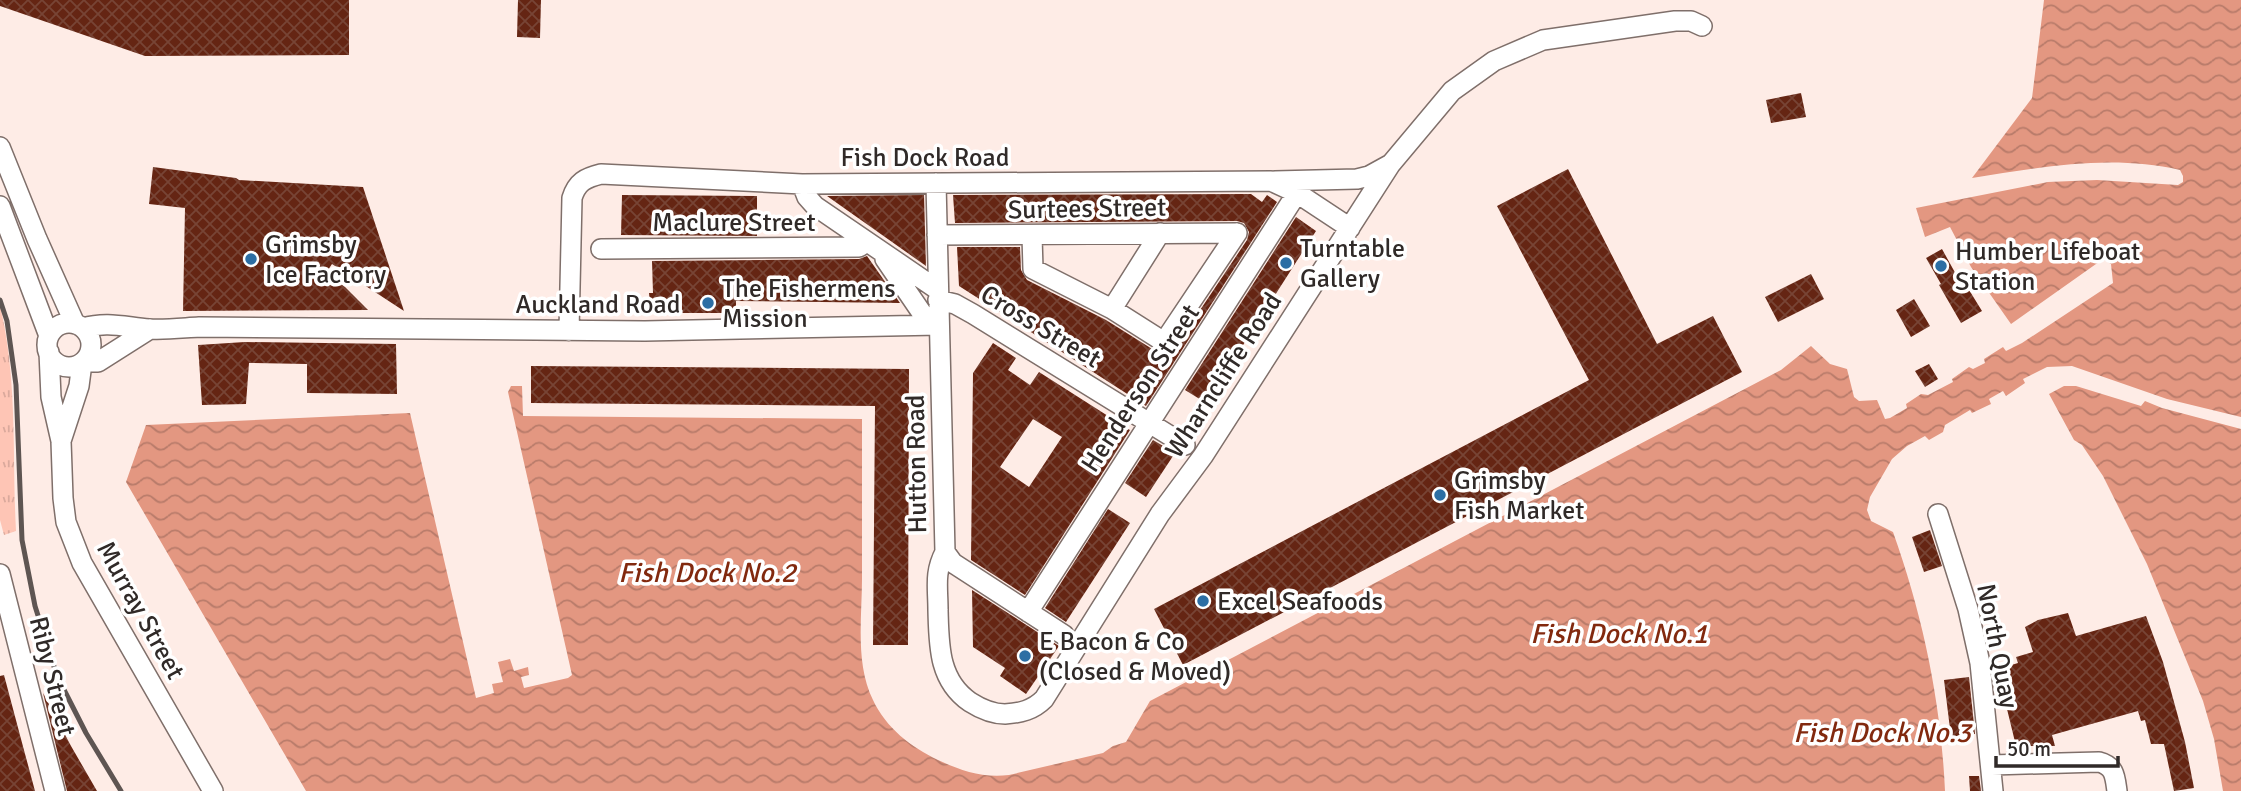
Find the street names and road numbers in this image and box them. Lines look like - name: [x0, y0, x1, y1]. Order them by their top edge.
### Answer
- street label: Fish Dock Road: [841, 142, 1009, 174]
- street label: Surtees Street: [1008, 192, 1167, 226]
- street label: Maclure Street: [652, 207, 816, 239]
- street label: Cross Street: [975, 278, 1106, 375]
- street label: Wharncliffe Road: [1158, 287, 1289, 464]
- street label: Auckland Road: [516, 289, 680, 321]
- street label: Henderson Street: [1075, 299, 1207, 478]
- street label: Hutton Road: [900, 394, 934, 534]
- street label: Murray Street: [89, 536, 191, 685]
- street label: North Quay: [1969, 581, 2025, 711]
- street label: Riby Street: [22, 613, 82, 739]

